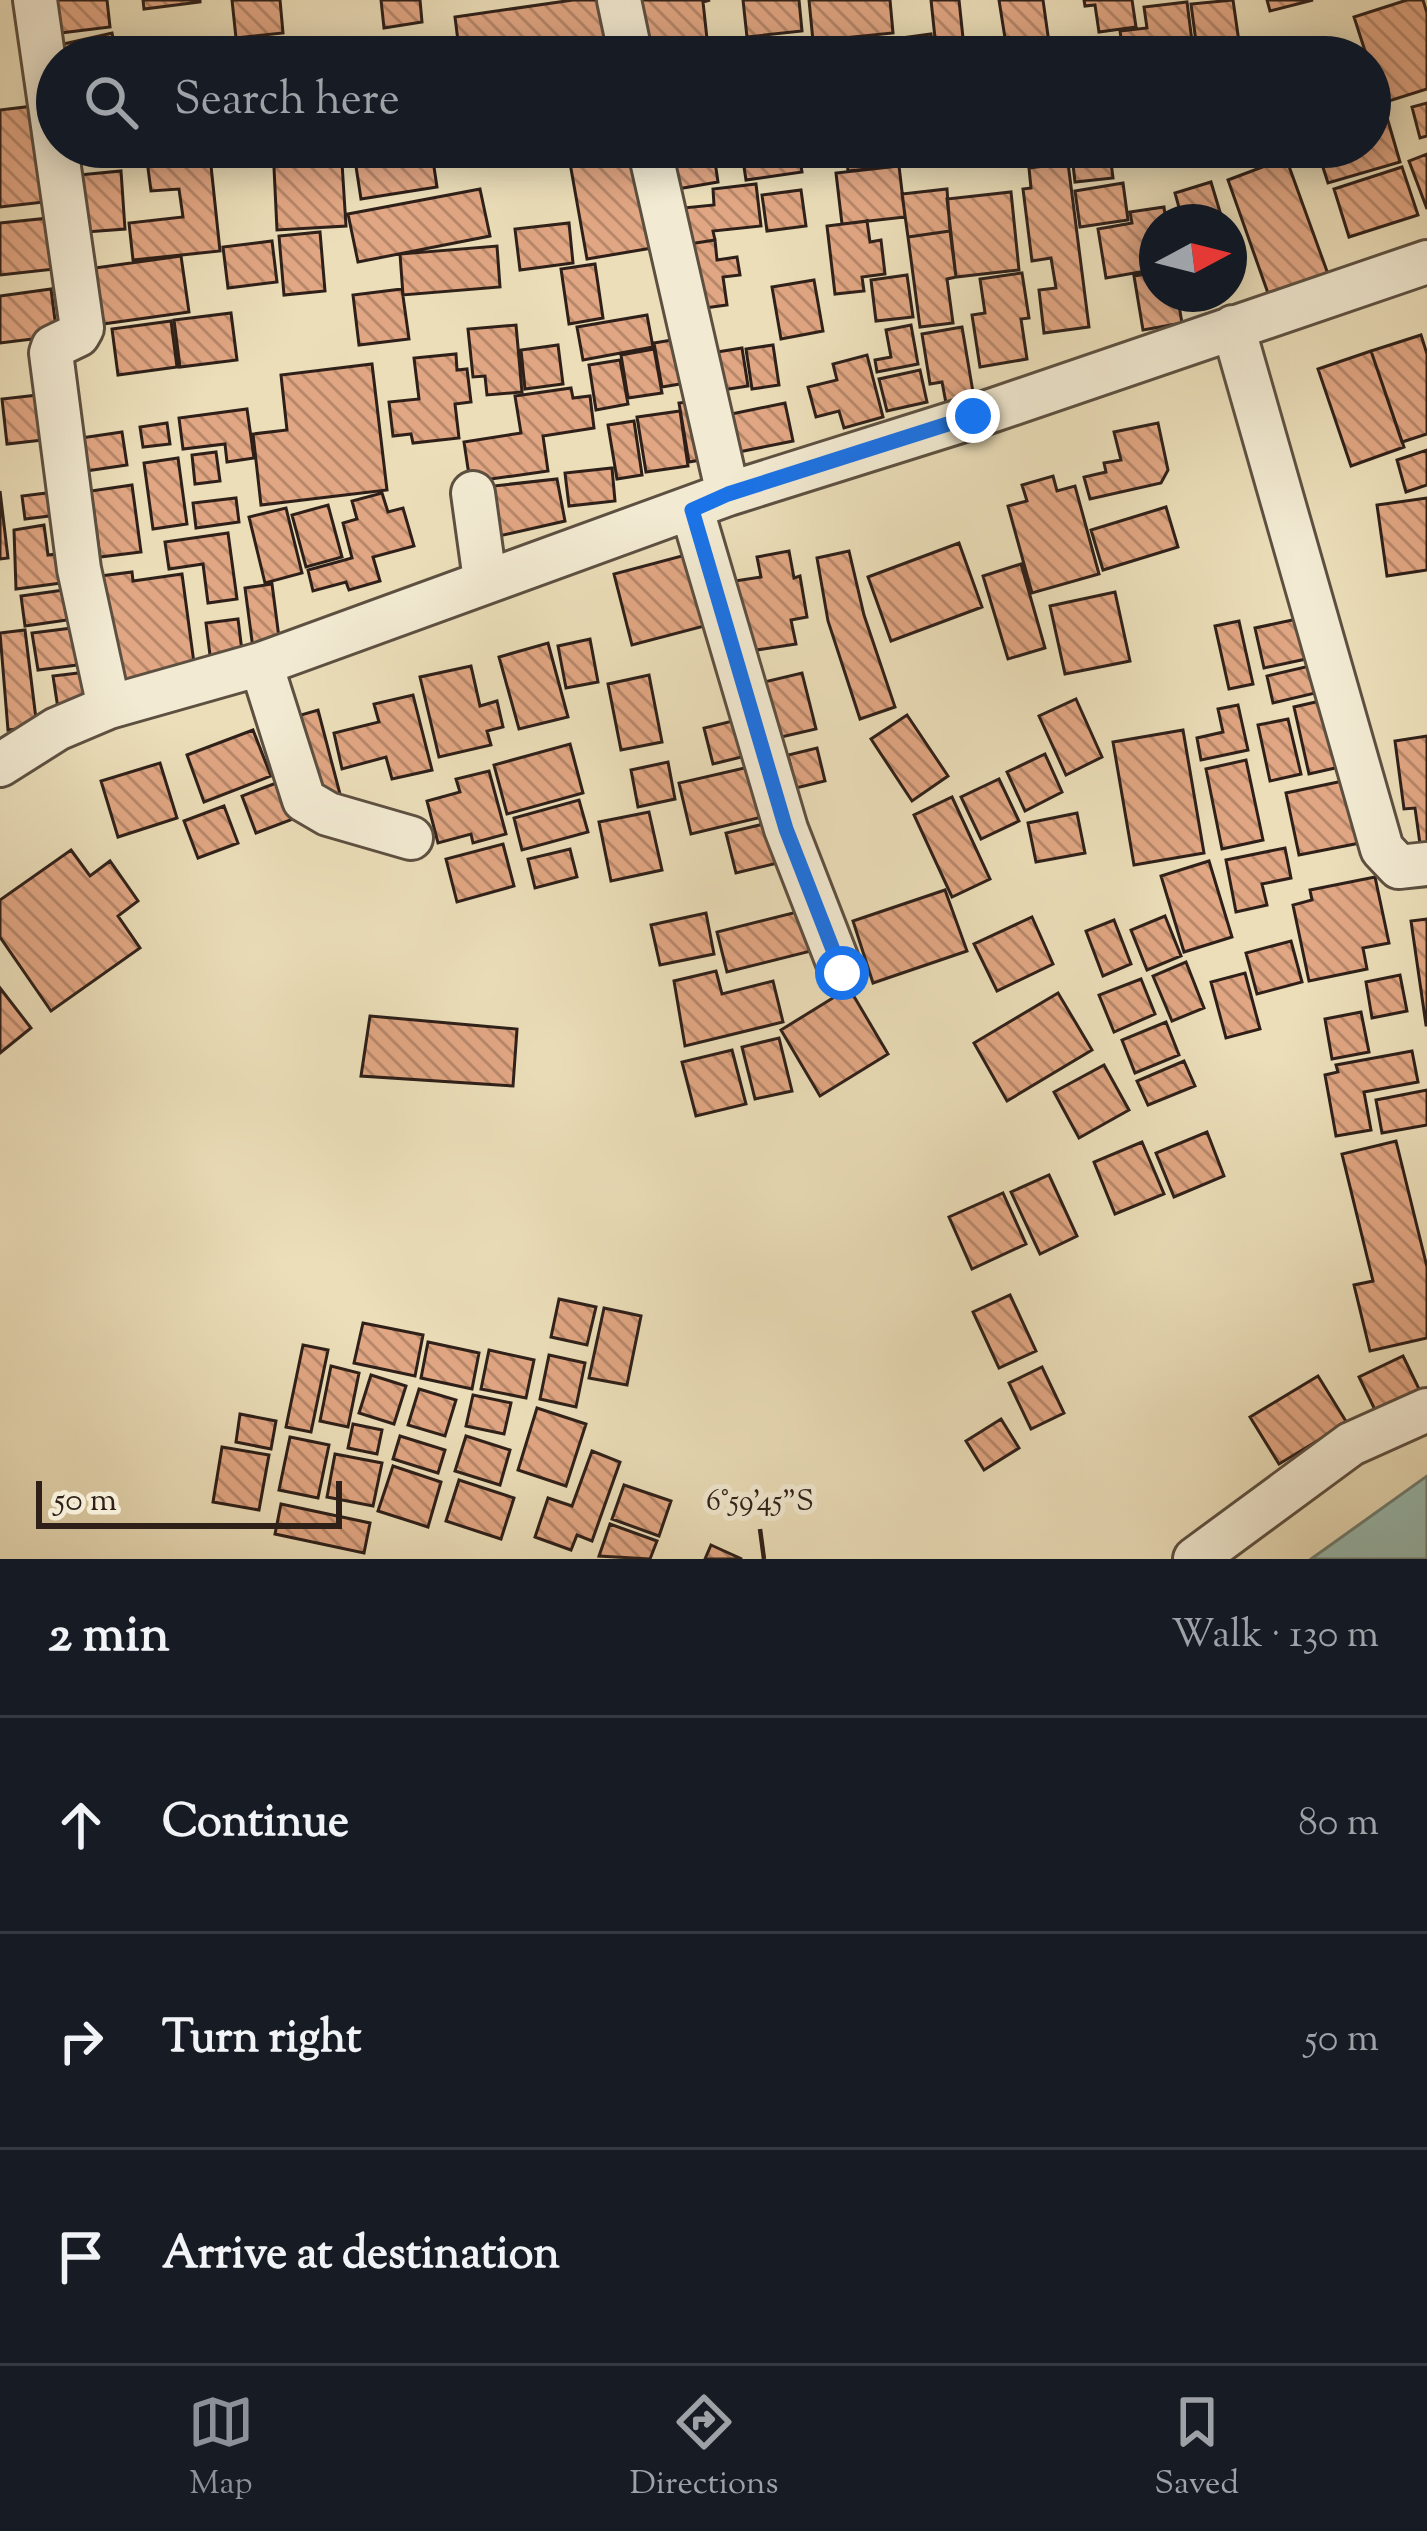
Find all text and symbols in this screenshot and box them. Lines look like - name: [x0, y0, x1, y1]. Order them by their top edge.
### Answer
- search box: [36, 36, 1391, 168]
- icon: search: [78, 69, 144, 135]
- text: Search here: [174, 70, 400, 135]
- north arrow: [1139, 204, 1247, 312]
- route end: [946, 389, 1000, 443]
- route start: [815, 946, 869, 1000]
- scale bar: [36, 1475, 342, 1528]
- text: 50 m: [54, 1478, 117, 1526]
- text: 6°59'45"S: [706, 1481, 814, 1524]
- text: 2 min: [48, 1601, 170, 1674]
- text: Walk · 130 m: [1171, 1609, 1379, 1665]
- icon: ahead: [48, 1792, 114, 1858]
- text: Continue: [162, 1792, 349, 1857]
- text: 80 m: [1298, 1797, 1379, 1853]
- icon: right: [48, 2008, 114, 2074]
- text: Turn right: [162, 2008, 361, 2073]
- text: 50 m: [1304, 2013, 1379, 2069]
- icon: arrive: [48, 2224, 114, 2290]
- text: Arrive at destination: [162, 2224, 560, 2289]
- tab: Map: [188, 2389, 254, 2509]
- tab: Directions: [630, 2389, 779, 2509]
- tab: Saved: [1154, 2389, 1239, 2509]

